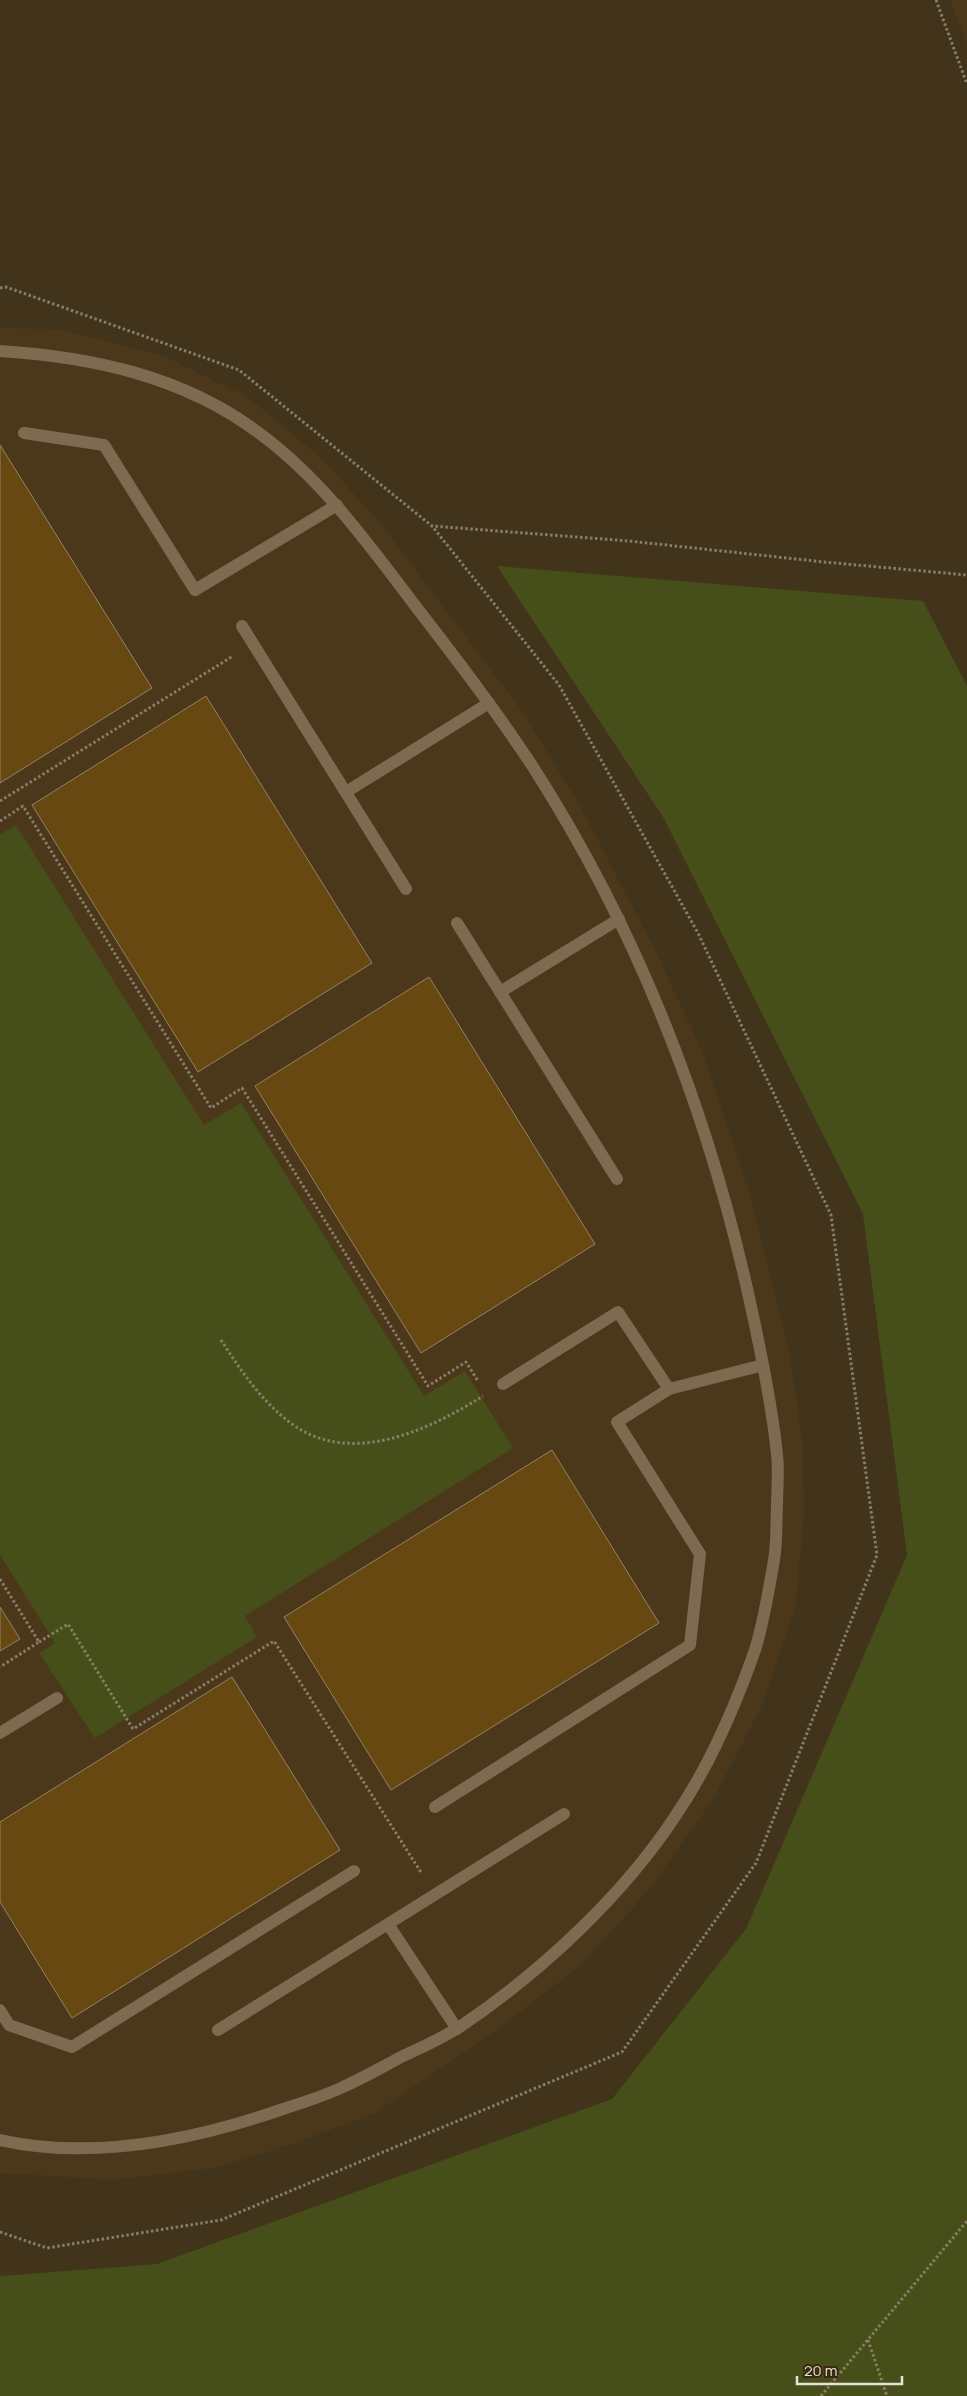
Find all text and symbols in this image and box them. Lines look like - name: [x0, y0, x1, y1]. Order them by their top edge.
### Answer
- scale bar: [797, 2354, 902, 2386]
- text: 20 m: [804, 2360, 837, 2381]

